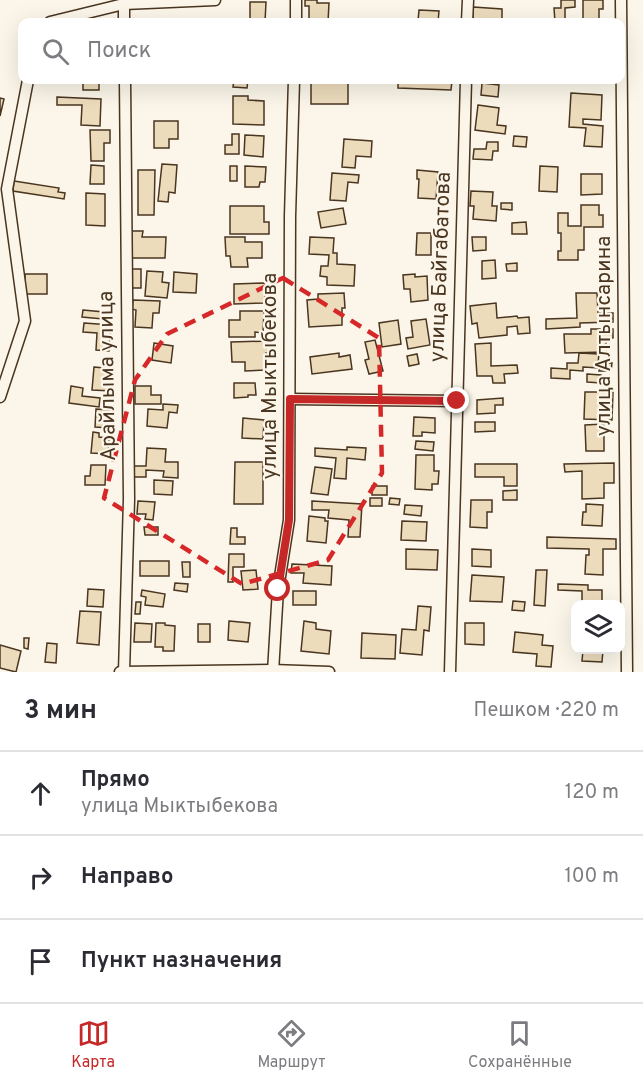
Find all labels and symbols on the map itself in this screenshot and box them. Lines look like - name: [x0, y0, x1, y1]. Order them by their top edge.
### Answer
- street label: улица Байгабатова: [424, 171, 458, 363]
- street label: улица Алтынсарина: [591, 236, 618, 436]
- street label: улица Мыктыбекова: [257, 273, 284, 479]
- street label: Арайлыма улица: [93, 291, 123, 461]
- route end: [443, 387, 469, 413]
- route start: [264, 575, 290, 601]

